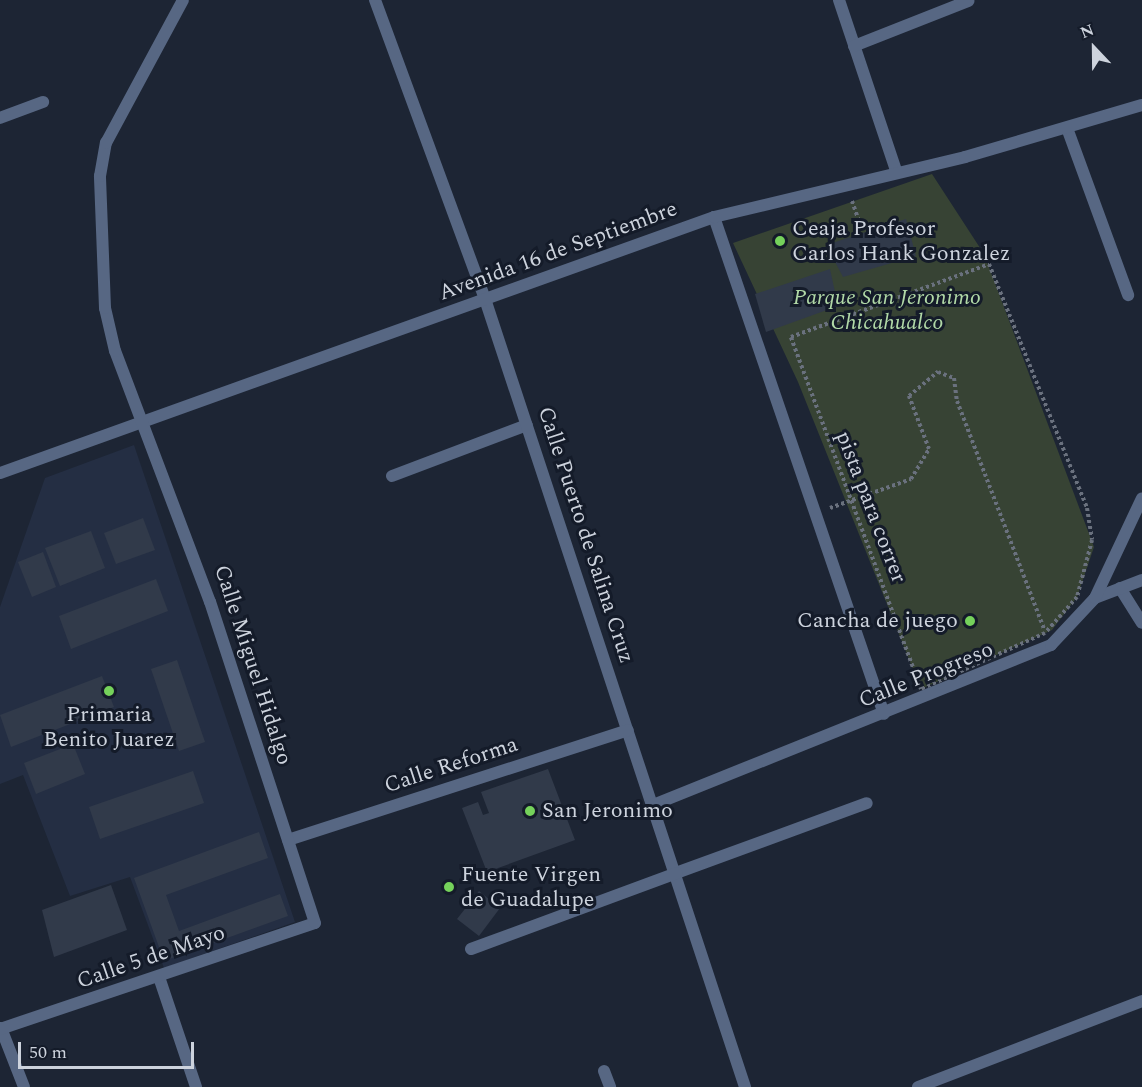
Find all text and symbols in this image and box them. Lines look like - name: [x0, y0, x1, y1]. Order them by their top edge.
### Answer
- north arrow: [1064, 18, 1124, 78]
- text: N: [1077, 18, 1098, 45]
- street label: Avenida 16 de Septiembre: [435, 196, 681, 306]
- place label: Ceaja Profesor Carlos Hank Gonzalez: [792, 215, 1010, 266]
- marker: Ceaja Profesor Carlos Hank Gonzalez: [773, 234, 787, 248]
- park label: Parque San Jeronimo Chicahualco: [793, 284, 981, 336]
- street label: Calle Puerto de Salina Cruz: [532, 404, 640, 666]
- street label: pista para correr: [830, 427, 912, 587]
- street label: Calle Miguel Hidalgo: [208, 562, 298, 768]
- place label: Cancha de juego: [797, 608, 958, 634]
- marker: Cancha de juego: [963, 614, 977, 628]
- street label: Calle Progreso: [855, 636, 997, 714]
- marker: Primaria Benito Juarez: [102, 684, 116, 698]
- place label: Primaria Benito Juarez: [43, 701, 175, 752]
- street label: Calle Reforma: [381, 731, 521, 799]
- place label: San Jeronimo: [542, 798, 673, 824]
- marker: San Jeronimo: [523, 804, 537, 818]
- place label: Fuente Virgen de Guadalupe: [461, 861, 601, 912]
- marker: Fuente Virgen de Guadalupe: [442, 880, 456, 894]
- street label: Calle 5 de Mayo: [74, 919, 228, 995]
- scale bar: [21, 1030, 196, 1068]
- text: 50 m: [29, 1039, 67, 1066]

